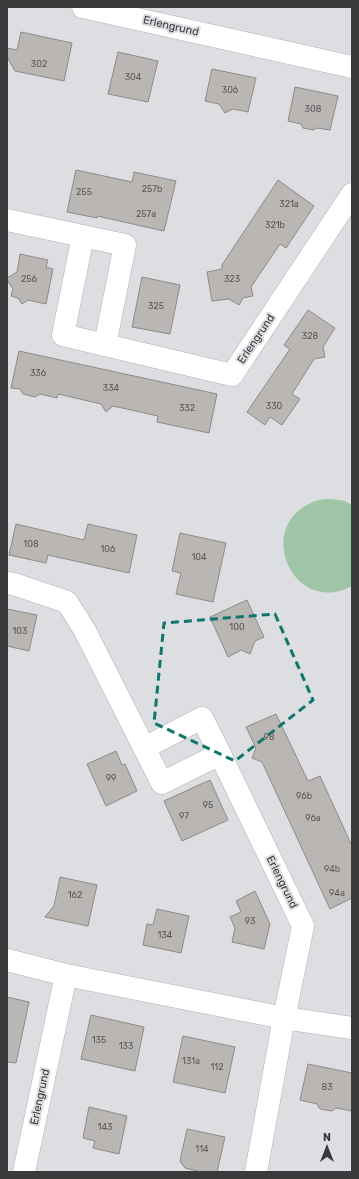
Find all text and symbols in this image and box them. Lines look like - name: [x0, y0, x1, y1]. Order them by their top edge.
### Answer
- street label: Erlengrund: [142, 13, 200, 39]
- house number: 302: [31, 59, 47, 69]
- house number: 304: [125, 72, 142, 82]
- house number: 306: [222, 85, 239, 95]
- house number: 308: [305, 104, 322, 114]
- house number: 257b: [142, 184, 162, 194]
- house number: 255: [76, 187, 92, 197]
- house number: 321a: [279, 199, 299, 209]
- house number: 257a: [136, 209, 156, 219]
- house number: 321b: [265, 220, 285, 230]
- house number: 256: [21, 274, 38, 284]
- house number: 323: [224, 274, 240, 284]
- house number: 325: [148, 301, 164, 311]
- street label: Erlengrund: [235, 312, 277, 366]
- house number: 328: [302, 331, 318, 341]
- house number: 336: [30, 368, 47, 378]
- house number: 334: [103, 383, 120, 393]
- house number: 330: [266, 401, 283, 411]
- house number: 332: [179, 403, 195, 413]
- house number: 108: [23, 539, 39, 549]
- house number: 106: [101, 544, 116, 554]
- house number: 104: [191, 552, 207, 562]
- house number: 100: [229, 622, 245, 632]
- house number: 103: [13, 626, 27, 636]
- house number: 98: [263, 732, 275, 742]
- house number: 99: [106, 773, 116, 783]
- house number: 96b: [296, 791, 312, 801]
- house number: 95: [203, 800, 213, 810]
- house number: 97: [179, 811, 189, 821]
- house number: 96a: [305, 813, 321, 823]
- street label: Erlengrund: [264, 854, 300, 910]
- house number: 94b: [324, 864, 340, 874]
- house number: 94a: [329, 888, 345, 898]
- house number: 162: [68, 890, 82, 900]
- house number: 93: [245, 916, 255, 926]
- house number: 134: [158, 930, 173, 940]
- house number: 135: [92, 1035, 106, 1045]
- house number: 133: [119, 1041, 133, 1051]
- house number: 131a: [182, 1056, 200, 1066]
- house number: 112: [211, 1062, 224, 1072]
- street label: Erlengrund: [28, 1068, 52, 1126]
- house number: 83: [321, 1082, 333, 1092]
- house number: 143: [98, 1122, 112, 1132]
- north arrow: [307, 1127, 347, 1167]
- text: N: [323, 1131, 331, 1144]
- house number: 114: [195, 1144, 209, 1154]

